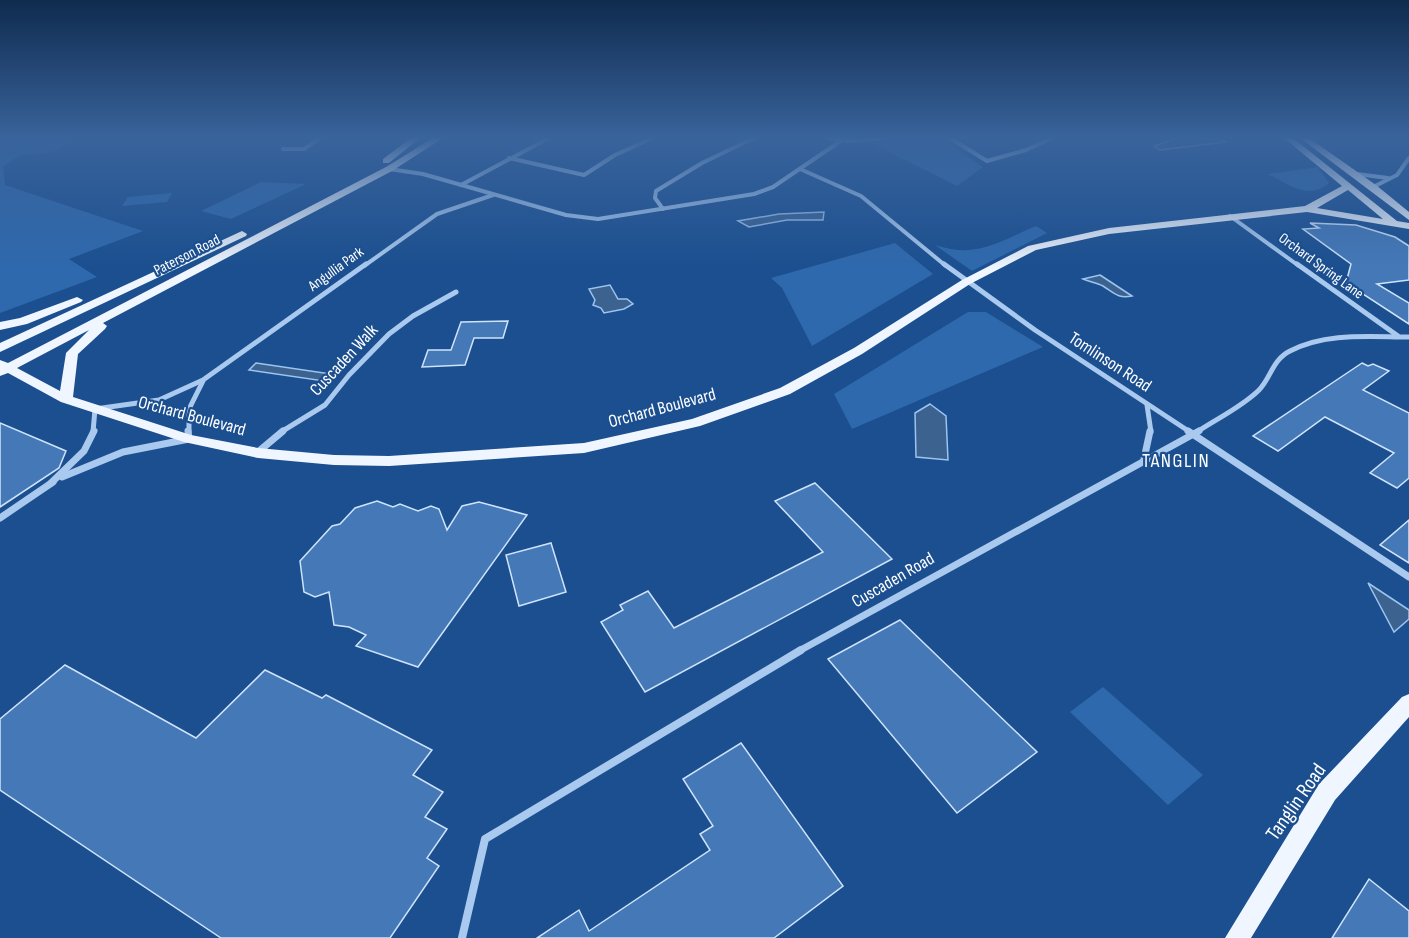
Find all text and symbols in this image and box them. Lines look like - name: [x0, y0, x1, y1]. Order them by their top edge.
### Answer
- street label: Orchard Spring Lane: [1275, 229, 1367, 303]
- street label: Paterson Road: [151, 230, 223, 280]
- street label: Angullia Park: [304, 242, 368, 296]
- street label: Cuscaden Walk: [306, 320, 383, 400]
- street label: Tomlinson Road: [1065, 327, 1155, 397]
- street label: Orchard Boulevard: [606, 384, 718, 432]
- street label: Orchard Boulevard: [136, 392, 248, 440]
- district label: TANGLIN: [1142, 449, 1210, 473]
- street label: Cuscaden Road: [848, 548, 938, 612]
- street label: Tanglin Road: [1260, 759, 1332, 845]

